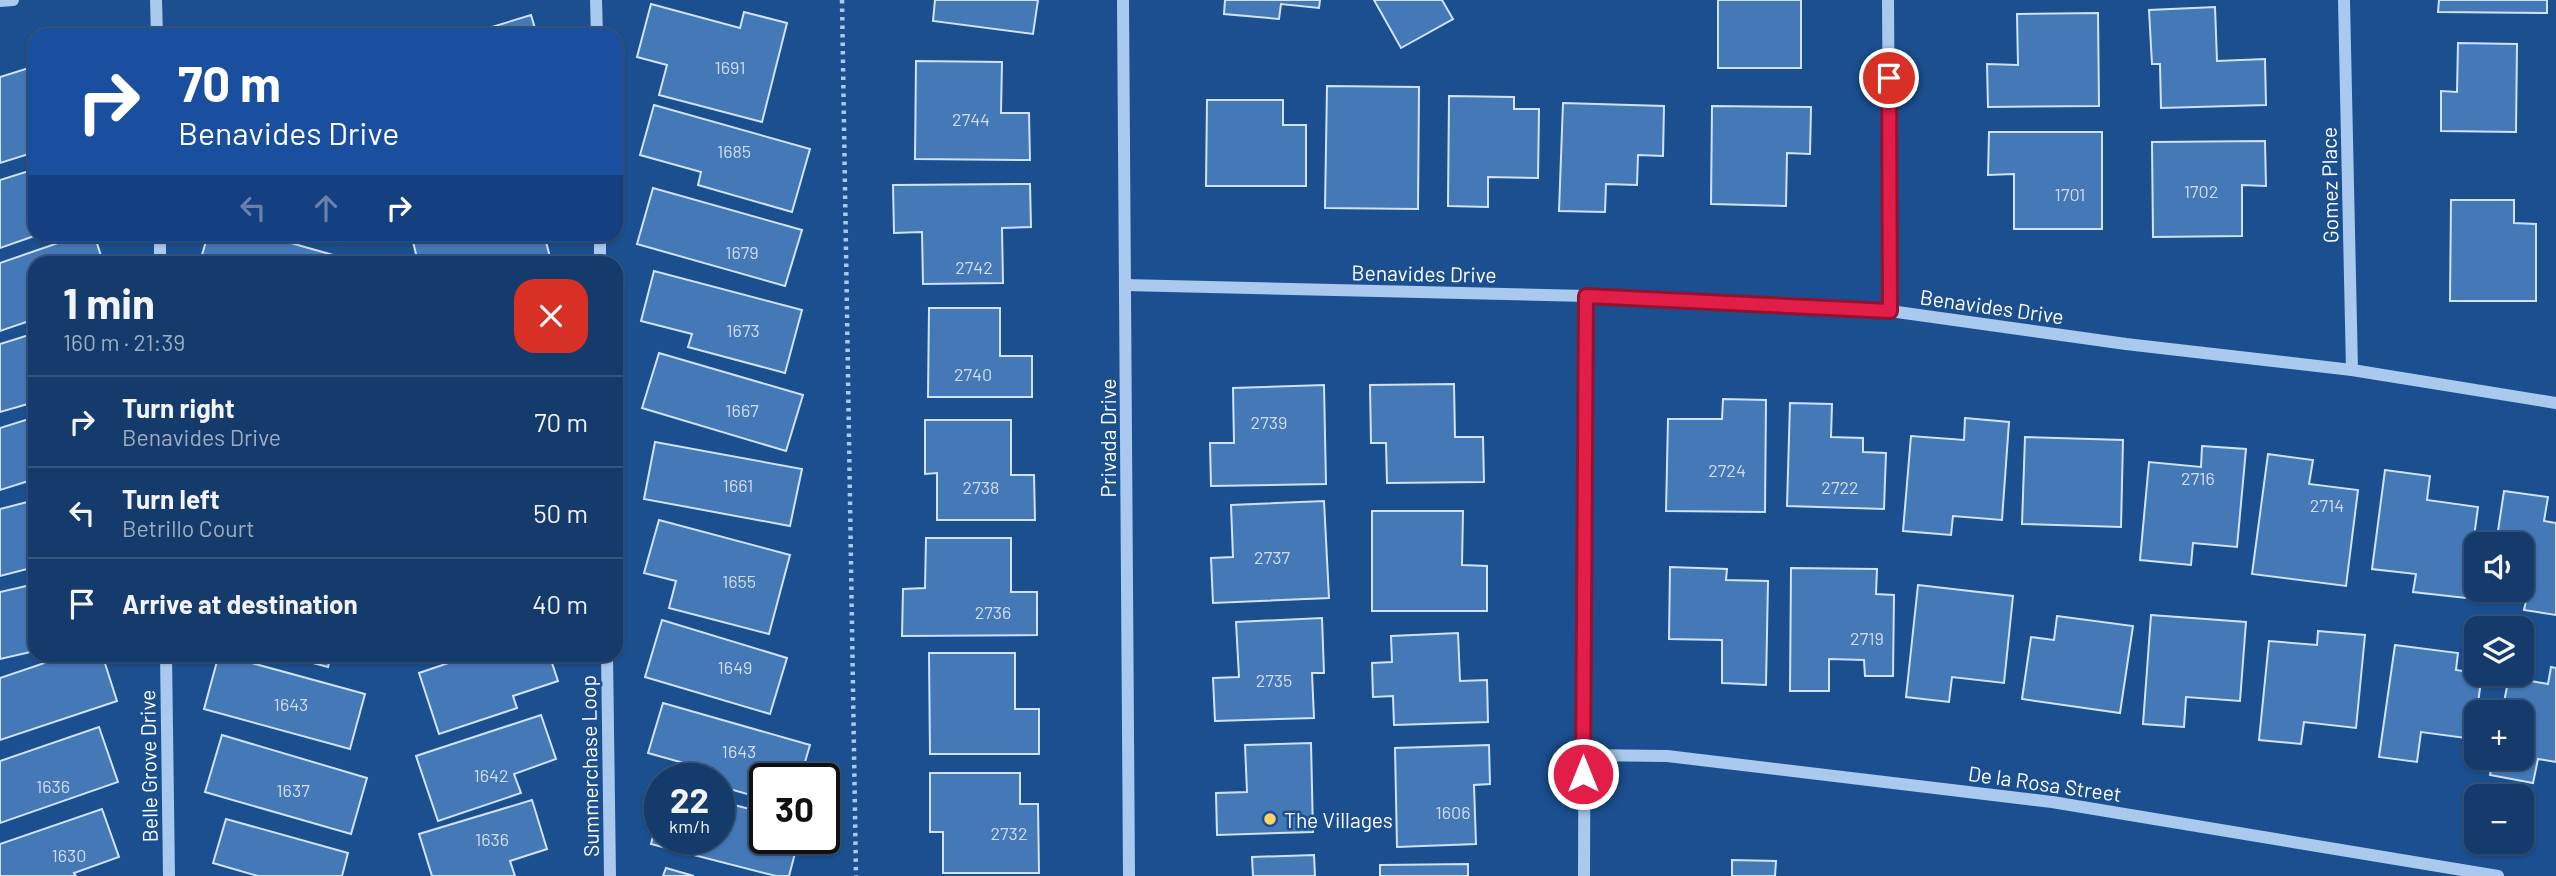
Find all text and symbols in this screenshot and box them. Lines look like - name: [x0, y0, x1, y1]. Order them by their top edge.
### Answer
- pin: [1859, 48, 1919, 108]
- text: 70 m: [178, 53, 281, 112]
- icon: right: [63, 56, 154, 147]
- house number: 1691: [715, 56, 745, 78]
- icon: arrive: [1870, 59, 1908, 97]
- house number: 2744: [952, 108, 990, 130]
- text: Benavides Drive: [178, 113, 399, 151]
- street label: Gomez Place: [2315, 127, 2343, 243]
- house number: 1685: [717, 140, 751, 162]
- house number: 1702: [2184, 180, 2218, 202]
- house number: 1701: [2055, 183, 2085, 205]
- icon: left: [234, 189, 272, 227]
- icon: ahead: [307, 189, 345, 227]
- icon: right: [380, 189, 418, 227]
- house number: 1679: [725, 241, 759, 263]
- house number: 2742: [955, 256, 993, 278]
- street label: Benavides Drive: [1351, 259, 1497, 287]
- text: 1 min: [63, 277, 155, 327]
- button: close: [514, 279, 588, 353]
- street label: Benavides Drive: [1918, 284, 2066, 328]
- house number: 1673: [726, 319, 760, 341]
- text: 160 m · 21:39: [63, 328, 185, 356]
- house number: 2740: [954, 363, 992, 385]
- street label: Privada Drive: [1095, 378, 1120, 498]
- text: Turn right: [122, 392, 235, 423]
- house number: 1667: [725, 399, 759, 421]
- icon: right: [63, 403, 101, 441]
- text: 70 m: [534, 406, 588, 437]
- house number: 2739: [1251, 411, 1287, 433]
- text: Benavides Drive: [122, 423, 281, 451]
- house number: 2724: [1708, 459, 1746, 481]
- house number: 2716: [2181, 467, 2215, 489]
- house number: 1661: [723, 474, 753, 496]
- house number: 2738: [963, 476, 999, 498]
- house number: 2722: [1821, 476, 1859, 498]
- text: Turn left: [122, 483, 220, 514]
- icon: left: [63, 494, 101, 532]
- house number: 2714: [2310, 494, 2344, 516]
- text: 50 m: [533, 497, 588, 528]
- text: Betrillo Court: [122, 514, 255, 542]
- map controls: [2464, 532, 2534, 854]
- button: sound: [2464, 532, 2534, 602]
- house number: 2737: [1254, 546, 1290, 568]
- house number: 1655: [722, 570, 756, 592]
- icon: arrive: [63, 585, 101, 623]
- text: Arrive at destination: [122, 588, 358, 619]
- text: 40 m: [532, 588, 588, 619]
- house number: 2736: [975, 601, 1011, 623]
- button: layers: [2464, 616, 2534, 686]
- house number: 2719: [1850, 627, 1884, 649]
- house number: 1649: [718, 656, 752, 678]
- house number: 2735: [1256, 669, 1292, 691]
- street label: Summerchase Loop: [575, 675, 603, 857]
- street label: Belle Grove Drive: [134, 689, 162, 843]
- house number: 1643: [274, 693, 308, 715]
- button: +: [2464, 700, 2534, 770]
- position arrow: [1546, 737, 1620, 811]
- house number: 1643: [722, 740, 756, 762]
- street label: De la Rosa Street: [1967, 760, 2123, 806]
- speed limit sign: 30: [749, 763, 840, 854]
- house number: 1642: [473, 764, 509, 786]
- house number: 1636: [36, 775, 70, 797]
- text: 22: [670, 778, 709, 820]
- house number: 1637: [276, 779, 310, 801]
- button: −: [2464, 784, 2534, 854]
- house number: 1606: [1435, 801, 1471, 823]
- place label: The Villages: [1284, 807, 1393, 832]
- marker: The Villages: [1262, 811, 1278, 827]
- text: km/h: [669, 815, 710, 837]
- house number: 2732: [990, 822, 1028, 844]
- house number: 1636: [475, 828, 509, 850]
- house number: 1630: [51, 844, 87, 866]

